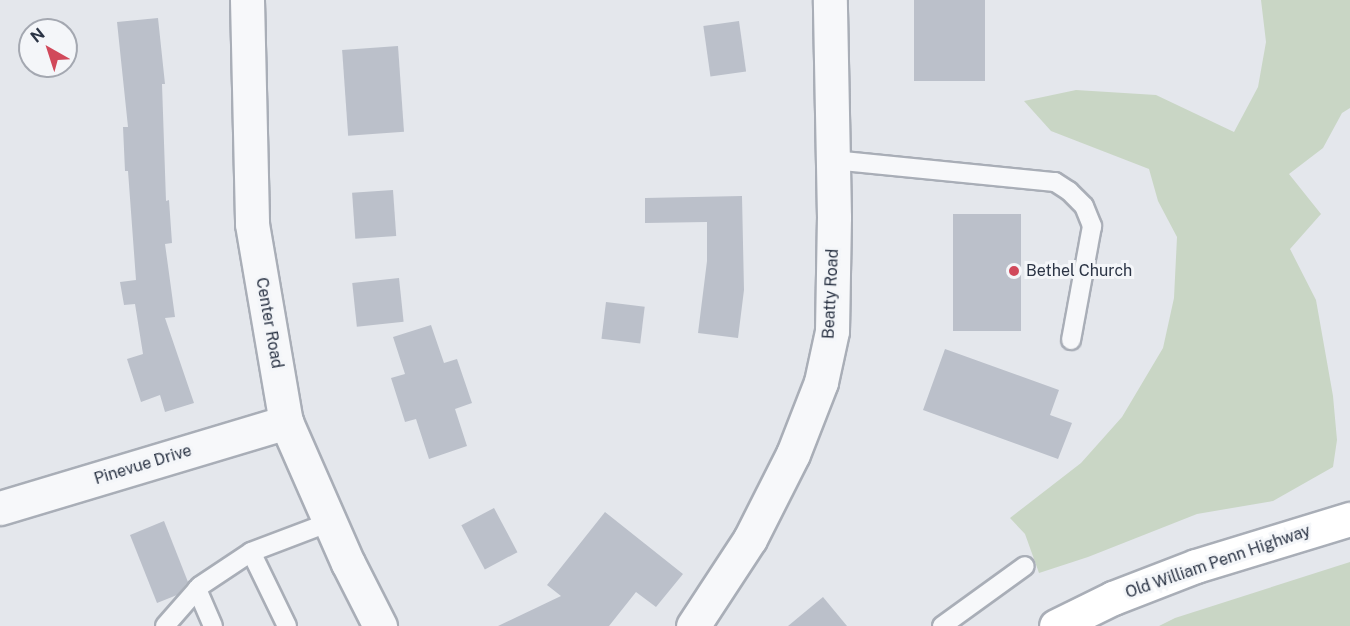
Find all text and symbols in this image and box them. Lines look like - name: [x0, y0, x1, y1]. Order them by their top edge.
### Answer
- north arrow: [18, 18, 78, 78]
- text: N: [27, 24, 48, 47]
- street label: Beatty Road: [819, 248, 843, 340]
- place label: Bethel Church: [1026, 261, 1132, 281]
- marker: Bethel Church: [1007, 264, 1021, 278]
- street label: Center Road: [252, 276, 286, 370]
- street label: Pinevue Drive: [92, 441, 194, 489]
- street label: Old William Penn Highway: [1123, 521, 1313, 603]

